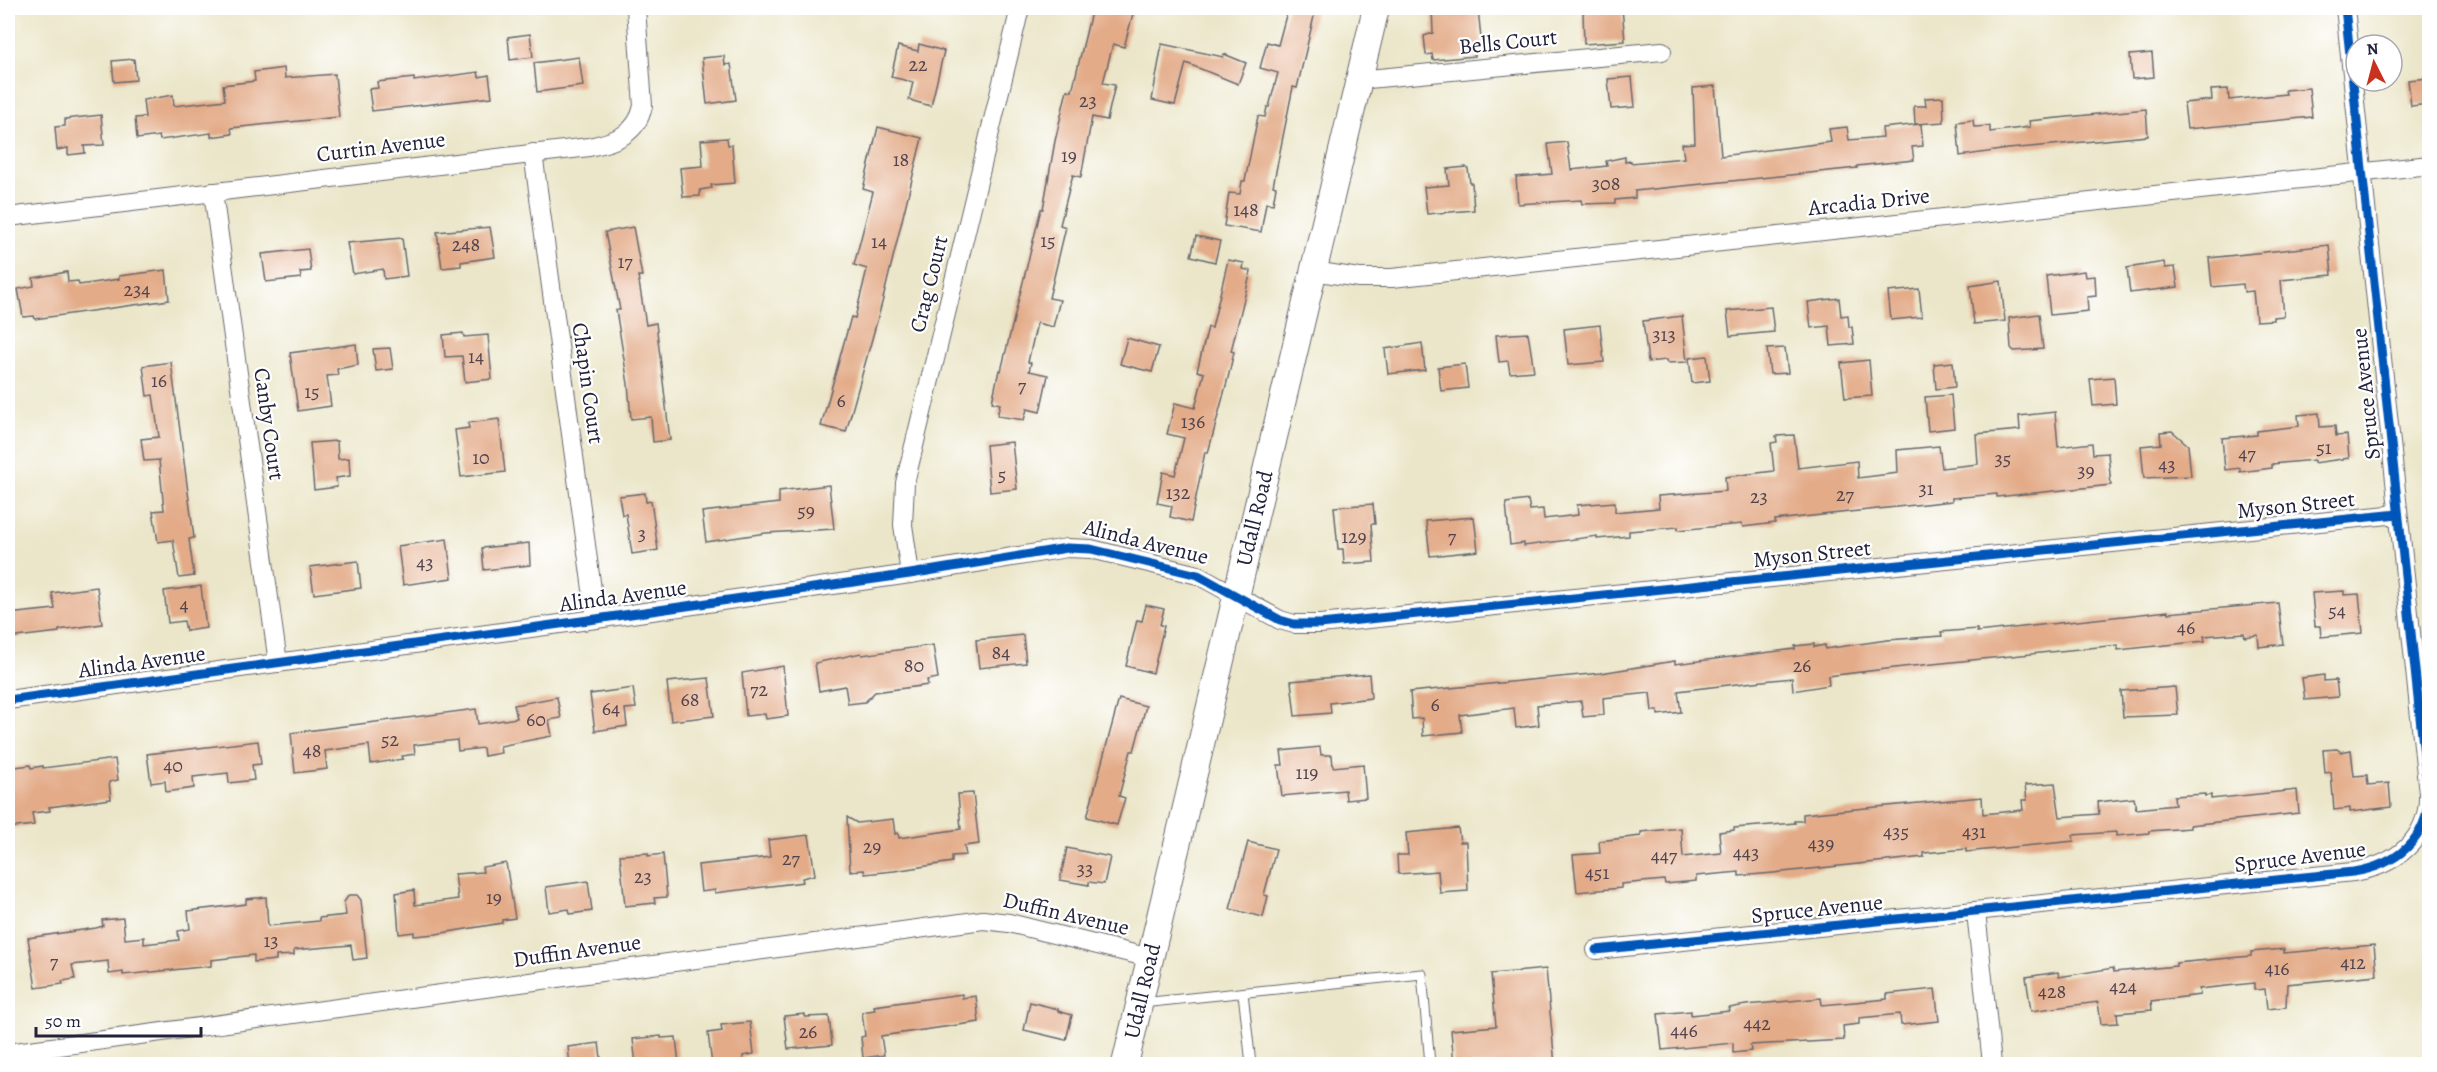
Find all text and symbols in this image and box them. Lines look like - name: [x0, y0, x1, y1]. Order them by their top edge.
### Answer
- street label: Bells Court: [1457, 22, 1559, 62]
- north arrow: [2344, 33, 2404, 93]
- text: N: [2366, 37, 2380, 61]
- house number: 22: [909, 51, 928, 78]
- house number: 23: [1079, 87, 1097, 114]
- street label: Curtin Avenue: [315, 124, 447, 170]
- house number: 19: [1061, 142, 1077, 169]
- house number: 18: [893, 146, 909, 173]
- house number: 308: [1592, 170, 1620, 197]
- street label: Arcadia Drive: [1806, 181, 1931, 223]
- house number: 148: [1233, 196, 1259, 223]
- house number: 15: [1040, 227, 1056, 254]
- house number: 14: [871, 228, 887, 255]
- house number: 248: [452, 231, 480, 258]
- street label: Crag Court: [902, 232, 956, 336]
- house number: 17: [617, 248, 633, 275]
- house number: 234: [124, 276, 150, 303]
- street label: Chapin Court: [565, 321, 611, 445]
- house number: 313: [1652, 321, 1676, 348]
- street label: Spruce Avenue: [2344, 327, 2388, 461]
- house number: 14: [468, 343, 484, 370]
- street label: Canby Court: [246, 366, 292, 482]
- house number: 16: [151, 367, 167, 394]
- house number: 7: [1018, 372, 1027, 399]
- house number: 15: [304, 378, 320, 405]
- house number: 6: [836, 387, 846, 414]
- house number: 136: [1181, 408, 1205, 435]
- house number: 51: [2316, 434, 2332, 461]
- house number: 47: [2238, 440, 2256, 467]
- house number: 10: [472, 444, 490, 471]
- house number: 35: [1995, 445, 2011, 472]
- house number: 43: [2158, 451, 2176, 478]
- house number: 39: [2077, 457, 2095, 484]
- house number: 5: [998, 461, 1006, 488]
- street label: Udall Road: [1229, 467, 1281, 569]
- house number: 31: [1918, 475, 1934, 502]
- house number: 132: [1166, 479, 1191, 506]
- house number: 27: [1836, 481, 1855, 508]
- house number: 23: [1750, 483, 1768, 510]
- street label: Myson Street: [2236, 484, 2356, 526]
- house number: 59: [797, 497, 815, 524]
- street label: Alinda Avenue: [1079, 512, 1212, 572]
- house number: 3: [638, 520, 646, 547]
- house number: 129: [1341, 523, 1367, 550]
- house number: 7: [1448, 523, 1457, 550]
- street label: Myson Street: [1752, 533, 1872, 575]
- house number: 43: [416, 549, 434, 576]
- street label: Alinda Avenue: [557, 572, 688, 620]
- house number: 4: [179, 591, 189, 618]
- house number: 54: [2328, 597, 2346, 624]
- house number: 46: [2177, 614, 2195, 641]
- street label: Alinda Avenue: [76, 638, 207, 686]
- house number: 84: [992, 639, 1010, 666]
- house number: 80: [904, 652, 924, 679]
- house number: 26: [1793, 652, 1811, 679]
- house number: 72: [750, 676, 768, 703]
- house number: 68: [681, 686, 699, 713]
- house number: 6: [1430, 691, 1440, 718]
- house number: 64: [602, 695, 620, 722]
- house number: 60: [526, 706, 546, 733]
- house number: 52: [381, 726, 400, 753]
- house number: 48: [303, 737, 321, 764]
- house number: 40: [163, 752, 183, 779]
- house number: 119: [1296, 759, 1318, 786]
- house number: 435: [1883, 818, 1909, 845]
- house number: 431: [1962, 818, 1986, 845]
- house number: 439: [1808, 830, 1834, 857]
- house number: 29: [863, 833, 881, 860]
- street label: Spruce Avenue: [2232, 834, 2368, 880]
- house number: 443: [1733, 839, 1759, 866]
- house number: 447: [1651, 842, 1678, 869]
- house number: 27: [782, 845, 801, 872]
- house number: 33: [1077, 855, 1093, 882]
- house number: 451: [1585, 859, 1609, 886]
- house number: 23: [634, 863, 652, 890]
- house number: 19: [486, 884, 502, 911]
- street label: Duffin Avenue: [1000, 885, 1132, 943]
- street label: Spruce Avenue: [1750, 887, 1884, 931]
- house number: 13: [263, 927, 279, 954]
- street label: Duffin Avenue: [511, 927, 643, 975]
- street label: Udall Road: [1116, 940, 1168, 1042]
- house number: 7: [50, 948, 59, 975]
- house number: 412: [2340, 949, 2366, 976]
- house number: 416: [2264, 955, 2290, 982]
- house number: 424: [2109, 973, 2137, 1000]
- house number: 428: [2038, 978, 2066, 1005]
- scale bar: [36, 1000, 201, 1038]
- text: 50 m: [45, 1009, 81, 1033]
- house number: 442: [1743, 1010, 1771, 1037]
- house number: 446: [1670, 1017, 1698, 1044]
- house number: 26: [799, 1018, 817, 1045]

